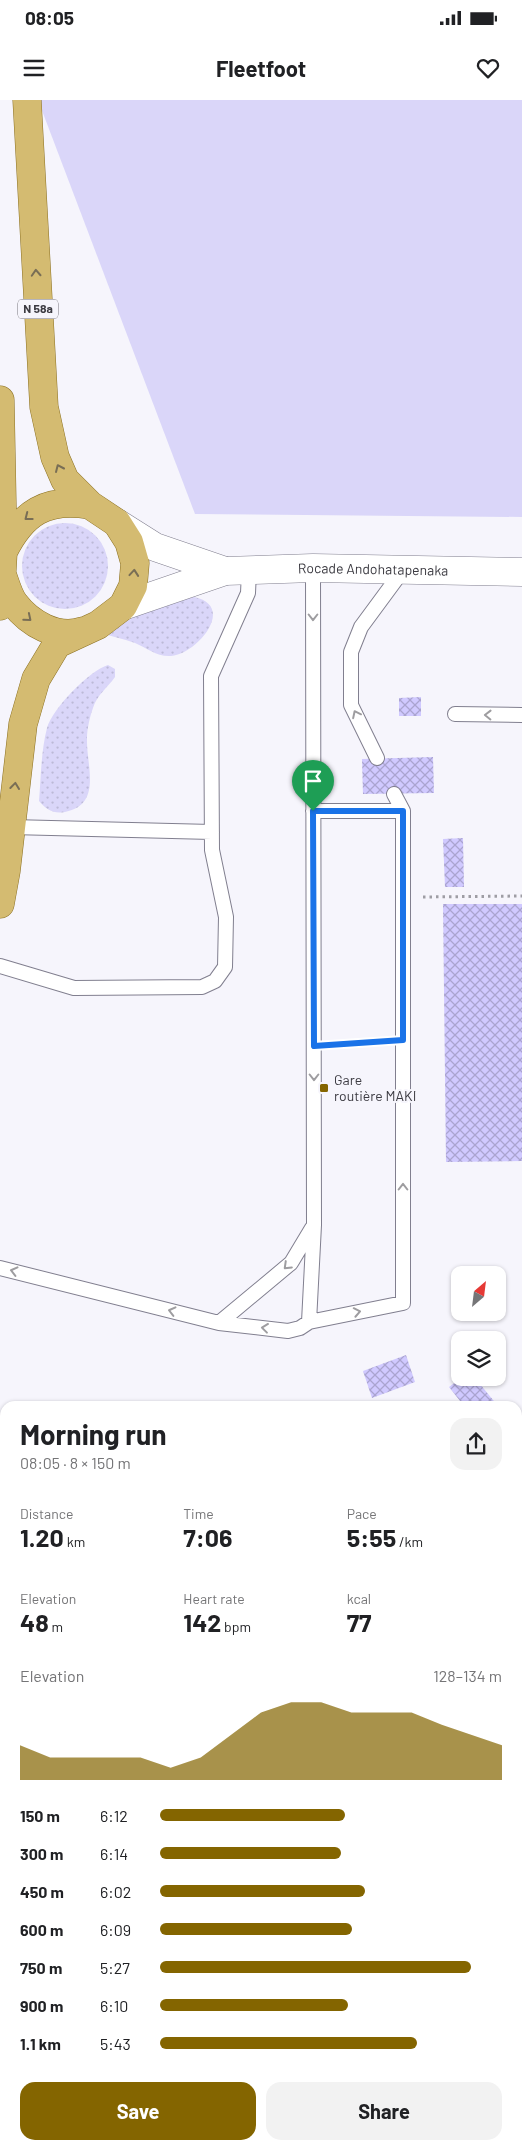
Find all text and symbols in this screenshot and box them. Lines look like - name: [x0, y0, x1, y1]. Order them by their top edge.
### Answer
- text: 08:05: [25, 6, 74, 29]
- icon: menu: [20, 54, 48, 82]
- icon: heart: [474, 54, 502, 82]
- text: Fleetfoot: [216, 55, 306, 81]
- one-way arrow: [30, 268, 41, 276]
- road number: N 58a: [18, 300, 58, 318]
- one-way arrow: [55, 464, 66, 473]
- one-way arrow: [25, 512, 34, 521]
- street label: Rocade Andohatapenaka: [298, 559, 449, 579]
- one-way arrow: [128, 569, 139, 577]
- one-way arrow: [23, 612, 32, 621]
- one-way arrow: [308, 613, 318, 621]
- one-way arrow: [484, 709, 492, 720]
- one-way arrow: [352, 711, 362, 720]
- pin: [292, 760, 334, 811]
- icon: arrive: [299, 767, 327, 795]
- one-way arrow: [9, 782, 20, 790]
- place label: Gare routière MAKI: [334, 1071, 416, 1104]
- one-way arrow: [309, 1073, 319, 1081]
- marker: Gare routière MAKI: [318, 1082, 330, 1094]
- one-way arrow: [398, 1183, 408, 1191]
- one-way arrow: [284, 1260, 293, 1269]
- north arrow: [451, 1266, 506, 1321]
- map controls: [451, 1266, 506, 1386]
- one-way arrow: [11, 1267, 19, 1277]
- one-way arrow: [167, 1306, 176, 1317]
- one-way arrow: [353, 1307, 362, 1318]
- one-way arrow: [261, 1323, 269, 1334]
- button: layers: [451, 1331, 506, 1386]
- text: Morning run: [20, 1417, 167, 1451]
- button: share: [450, 1418, 502, 1470]
- text: 08:05 · 8 × 150 m: [20, 1453, 131, 1472]
- text: Distance: [20, 1505, 73, 1522]
- text: Time: [183, 1505, 214, 1522]
- text: Pace: [347, 1505, 377, 1522]
- text: 1.20: [20, 1522, 64, 1552]
- text: 7:06: [183, 1522, 233, 1552]
- text: 5:55: [347, 1522, 396, 1552]
- text: km: [64, 1533, 85, 1550]
- text: /km: [396, 1533, 423, 1550]
- text: Elevation: [20, 1590, 76, 1607]
- text: Heart rate: [183, 1590, 245, 1607]
- text: kcal: [347, 1590, 371, 1607]
- text: 48: [20, 1607, 49, 1637]
- text: 142: [183, 1607, 221, 1637]
- text: 77: [347, 1607, 371, 1637]
- text: m: [49, 1618, 63, 1635]
- text: bpm: [221, 1618, 251, 1635]
- text: Elevation: [20, 1666, 84, 1685]
- text: 128–134 m: [433, 1666, 502, 1685]
- text: 150 m: [20, 1806, 60, 1825]
- text: 6:12: [100, 1806, 128, 1825]
- text: 300 m: [20, 1844, 63, 1863]
- text: 6:14: [100, 1844, 128, 1863]
- text: 450 m: [20, 1882, 64, 1901]
- text: 6:02: [100, 1882, 131, 1901]
- text: 600 m: [20, 1920, 63, 1939]
- text: 6:09: [100, 1920, 131, 1939]
- text: 750 m: [20, 1958, 62, 1977]
- text: 5:27: [100, 1958, 130, 1977]
- text: 900 m: [20, 1996, 63, 2015]
- text: 6:10: [100, 1996, 128, 2015]
- text: 1.1 km: [20, 2034, 61, 2053]
- text: 5:43: [100, 2034, 131, 2053]
- button: Save: [20, 2082, 256, 2140]
- button: Share: [266, 2082, 502, 2140]

